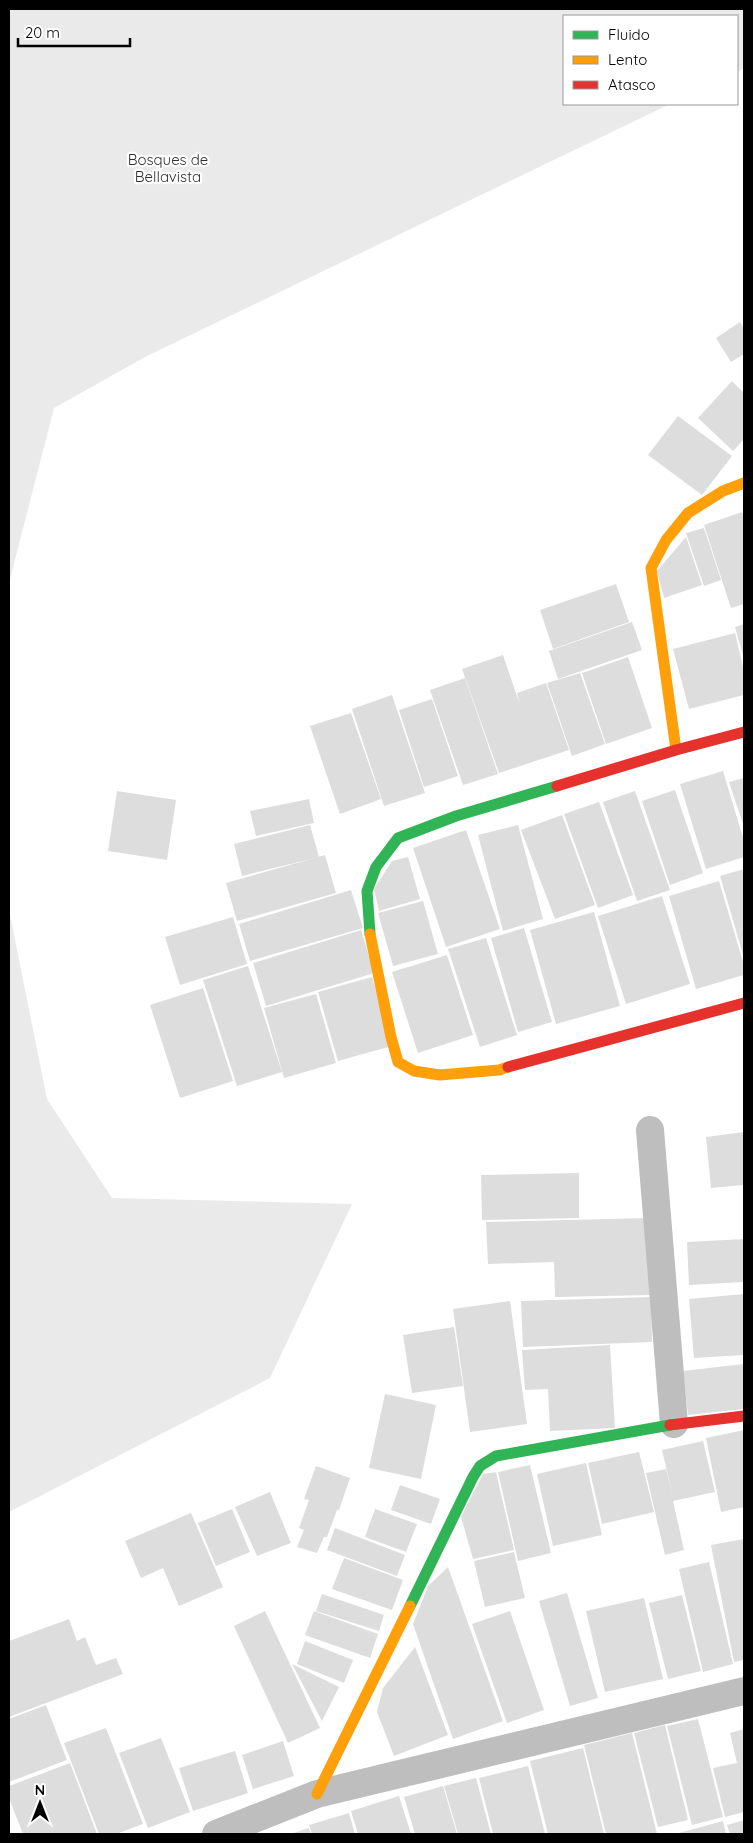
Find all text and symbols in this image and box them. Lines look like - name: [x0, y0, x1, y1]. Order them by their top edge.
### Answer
- scale bar: [18, 15, 130, 47]
- legend: [563, 15, 738, 105]
- text: 20 m: [25, 23, 60, 42]
- text: Fluido: [608, 25, 650, 44]
- text: Lento: [608, 50, 647, 69]
- text: Atasco: [608, 75, 656, 94]
- park label: Bosques de Bellavista: [128, 150, 208, 186]
- north arrow: [15, 1778, 65, 1828]
- text: N: [35, 1781, 45, 1799]

